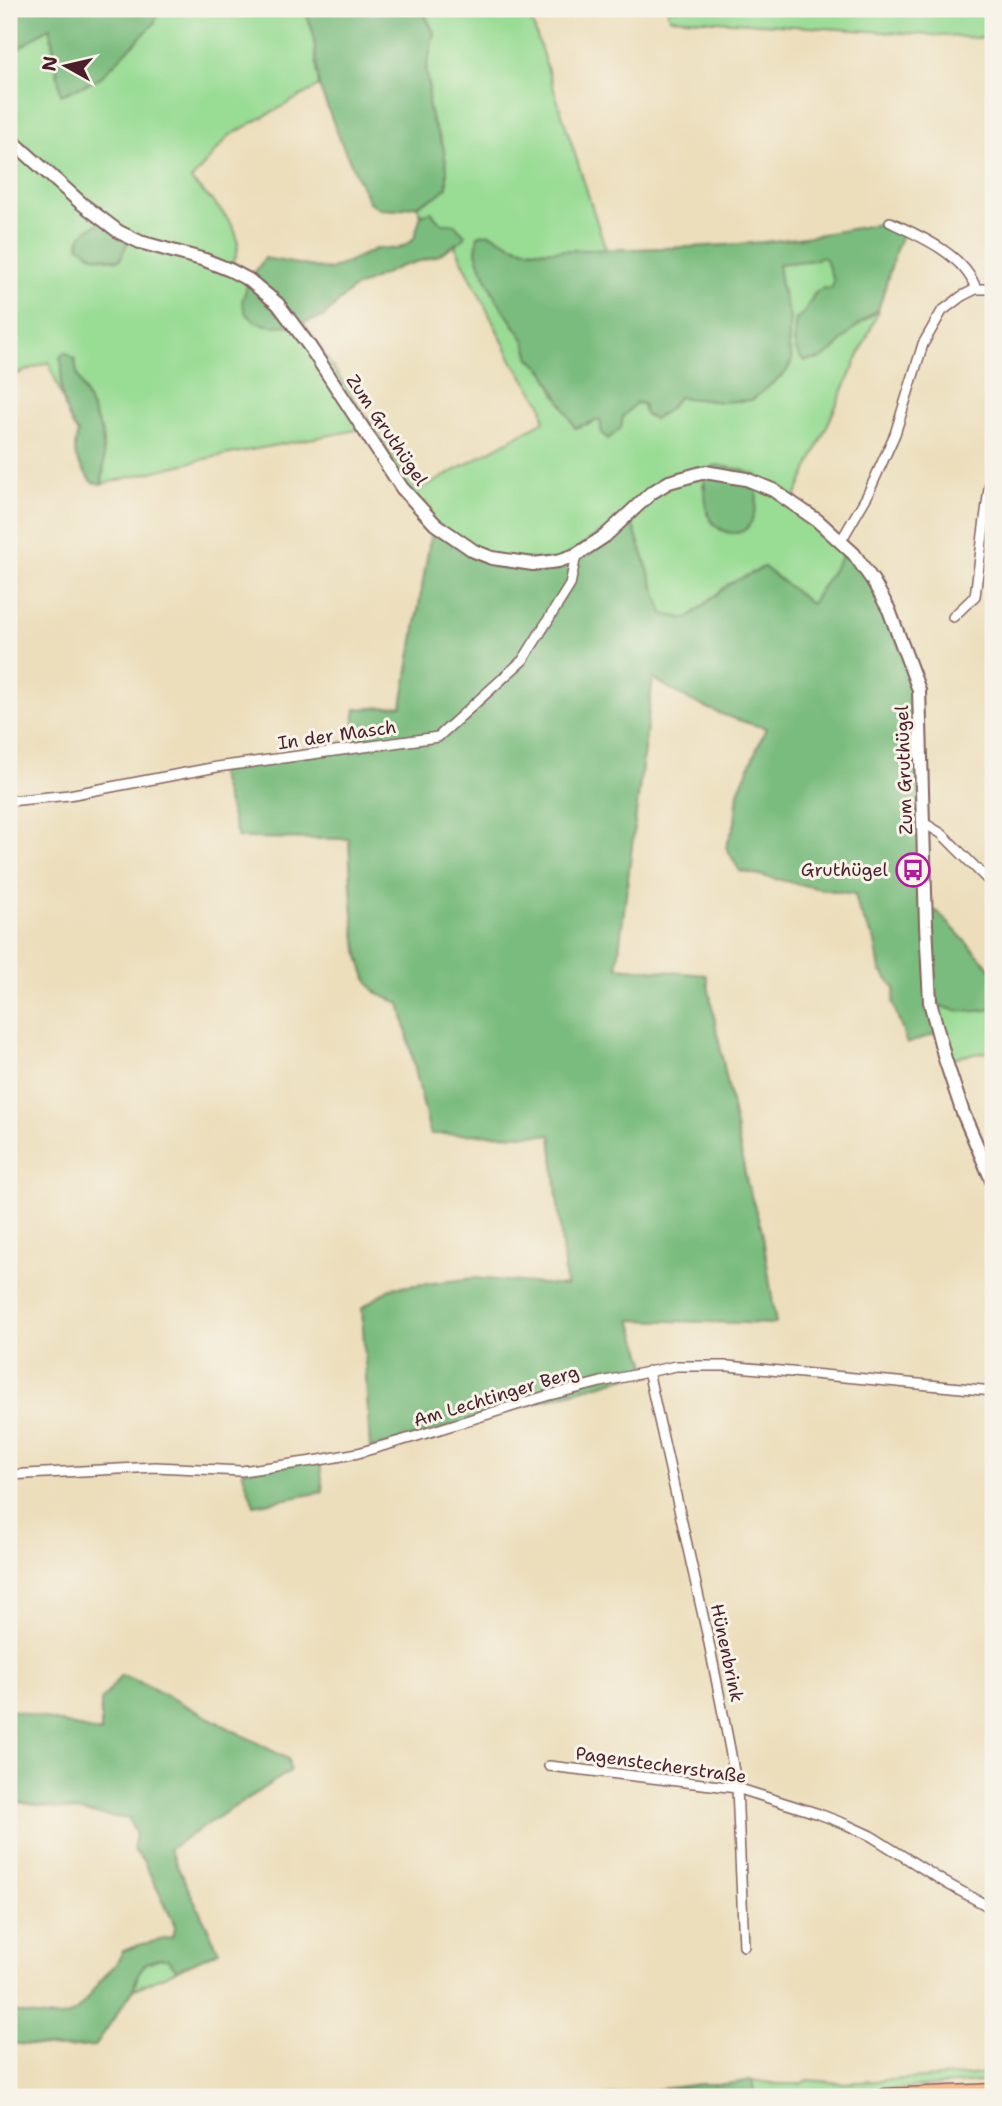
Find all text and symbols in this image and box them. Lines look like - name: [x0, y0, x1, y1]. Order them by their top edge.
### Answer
- north arrow: [32, 32, 102, 102]
- text: N: [36, 55, 63, 73]
- street label: Zum Gruthügel: [341, 370, 433, 491]
- street label: Zum Gruthügel: [890, 704, 918, 835]
- street label: In der Masch: [276, 715, 398, 755]
- bus stop icon: Gruthügel: [894, 851, 932, 889]
- place label: Gruthügel: [801, 858, 889, 882]
- street label: Am Lechtinger Berg: [410, 1359, 582, 1433]
- street label: Hünenbrink: [705, 1602, 749, 1704]
- street label: Pagenstecherstraße: [574, 1741, 748, 1789]

